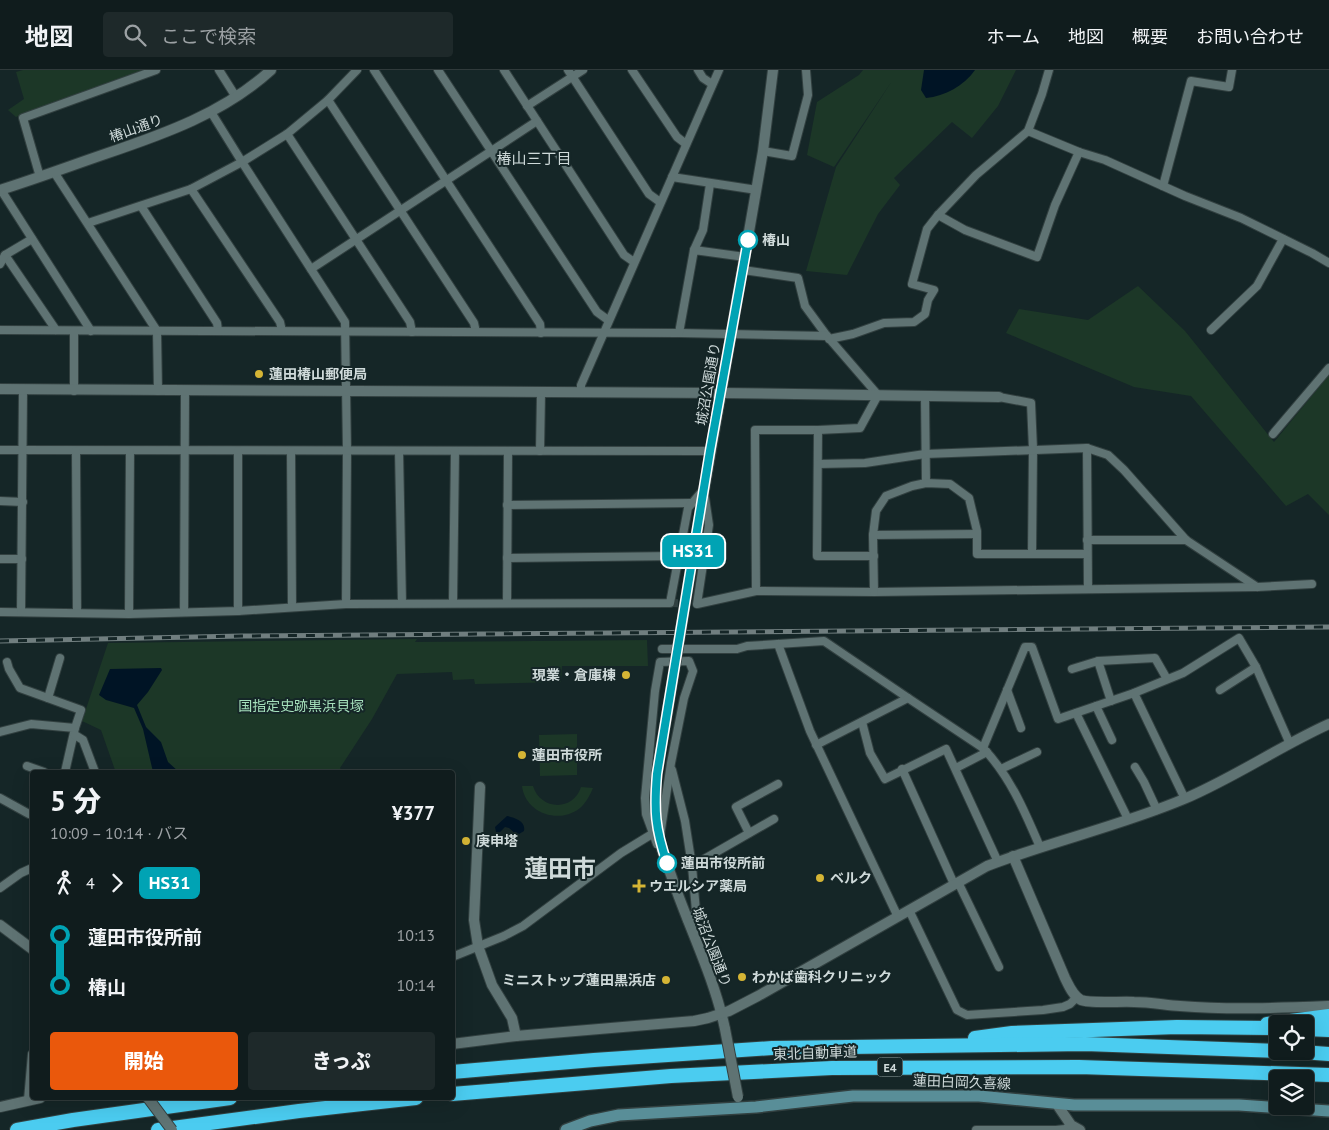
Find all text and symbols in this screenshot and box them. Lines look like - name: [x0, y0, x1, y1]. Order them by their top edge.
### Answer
- search box: [103, 12, 453, 57]
- text: 地図: [25, 21, 73, 52]
- icon: search: [121, 21, 149, 49]
- text: ここで検索: [161, 24, 256, 48]
- text: ホーム: [987, 25, 1040, 48]
- text: 地図: [1068, 25, 1104, 48]
- text: 概要: [1132, 25, 1168, 48]
- text: お問い合わせ: [1196, 25, 1304, 48]
- street label: 椿山通り: [107, 110, 165, 146]
- district label: 椿山三丁目: [496, 149, 572, 168]
- marker: 椿山: [738, 230, 758, 250]
- place label: 椿山: [762, 231, 790, 249]
- street label: 城沼公園通り: [692, 341, 724, 427]
- place label: 蓮田椿山郵便局: [269, 365, 367, 383]
- marker: 蓮田椿山郵便局: [253, 368, 265, 380]
- line badge: HS31: [658, 535, 728, 567]
- text: HS31: [672, 539, 714, 562]
- place label: 現業・倉庫棟: [532, 666, 616, 684]
- marker: 現業・倉庫棟: [620, 669, 632, 681]
- park label: 国指定史跡黒浜貝塚: [238, 697, 364, 715]
- place label: 蓮田市役所: [532, 746, 602, 764]
- marker: 蓮田市役所: [516, 749, 528, 761]
- text: 5 分: [50, 782, 101, 819]
- text: ¥377: [392, 801, 435, 825]
- text: 10:09 – 10:14 · バス: [50, 823, 188, 843]
- place label: 庚申塔: [476, 832, 518, 850]
- marker: 庚申塔: [460, 835, 472, 847]
- district label: 蓮田市: [524, 853, 596, 884]
- marker: 蓮田市役所前: [657, 853, 677, 873]
- place label: 蓮田市役所前: [681, 854, 765, 872]
- icon: walk: [50, 869, 78, 897]
- icon: forward: [103, 869, 131, 897]
- place label: ベルク: [830, 869, 872, 887]
- text: HS31: [149, 871, 190, 894]
- marker: ベルク: [814, 872, 826, 884]
- text: 4: [86, 873, 95, 893]
- place label: ウエルシア薬局: [649, 877, 747, 895]
- marker: ウエルシア薬局: [633, 880, 645, 892]
- street label: 城沼公園通り: [689, 905, 735, 989]
- text: 蓮田市役所前: [88, 925, 202, 949]
- text: 10:13: [397, 925, 435, 945]
- place label: わかば歯科クリニック: [752, 968, 892, 986]
- place label: ミニストップ蓮田黒浜店: [502, 971, 656, 989]
- marker: わかば歯科クリニック: [736, 971, 748, 983]
- marker: ミニストップ蓮田黒浜店: [660, 974, 672, 986]
- text: 椿山: [88, 975, 126, 999]
- text: 10:14: [397, 975, 435, 995]
- map controls: [1269, 1015, 1314, 1115]
- button: locate: [1269, 1015, 1314, 1060]
- button: 開始: [50, 1032, 238, 1090]
- button: きっぷ: [248, 1032, 435, 1090]
- street label: 東北自動車道: [773, 1043, 857, 1063]
- road number: E4: [878, 1058, 902, 1076]
- button: layers: [1269, 1070, 1314, 1115]
- street label: 蓮田白岡久喜線: [913, 1071, 1011, 1093]

